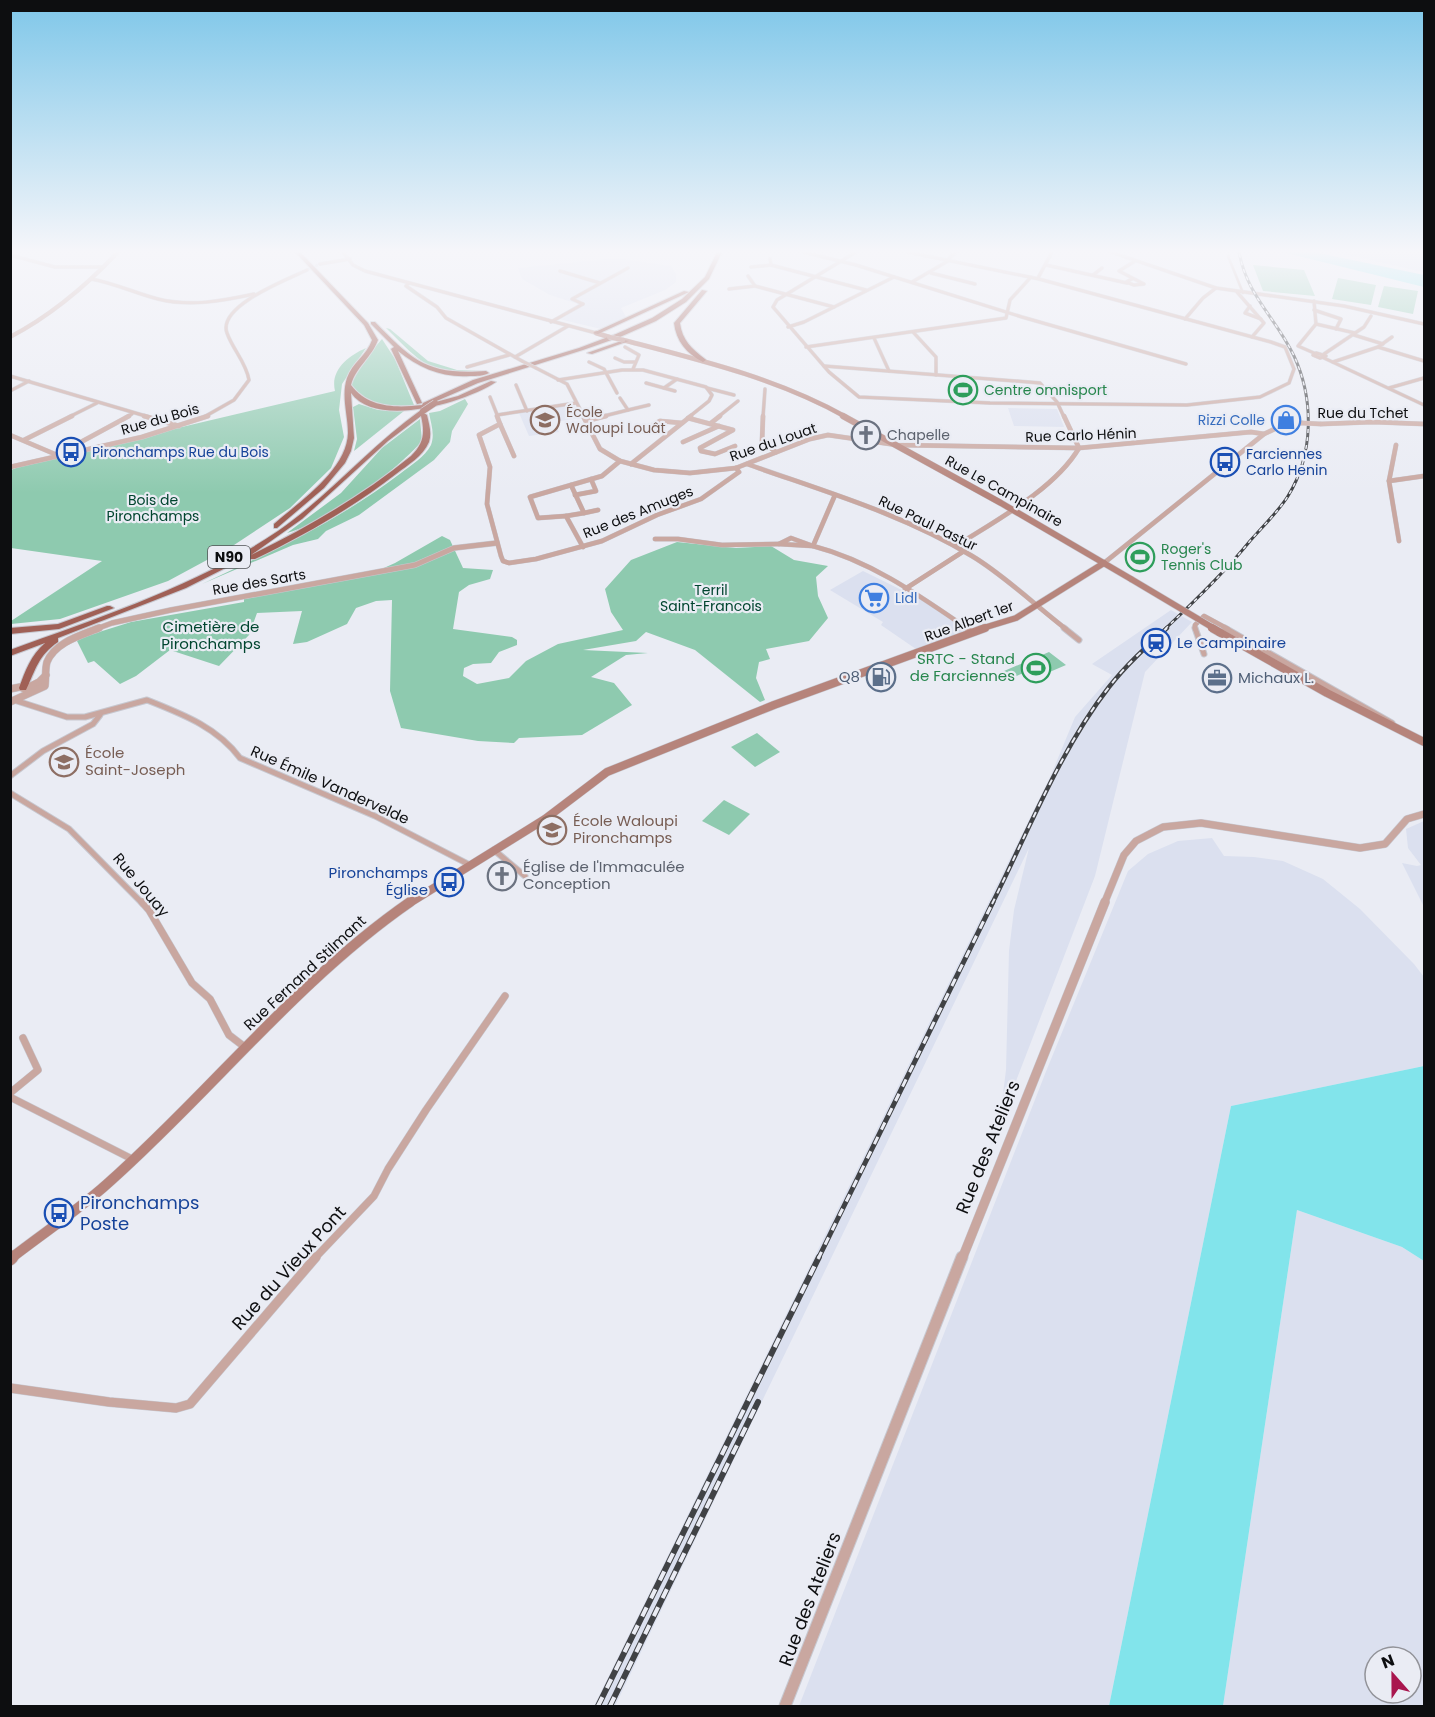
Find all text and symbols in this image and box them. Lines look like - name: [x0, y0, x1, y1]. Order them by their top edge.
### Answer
- sports icon: Centre omnisport: [947, 374, 979, 406]
- place label: Centre omnisport: [984, 380, 1107, 400]
- street label: Rue du Bois: [119, 398, 201, 440]
- place label: École Waloupi Louât: [566, 402, 666, 438]
- street label: Rue du Tchet: [1318, 403, 1408, 423]
- school or university icon: École Waloupi Louât: [529, 404, 561, 436]
- shop icon: Rizzi Colle: [1270, 404, 1302, 436]
- place label: Rizzi Colle: [1198, 410, 1265, 430]
- street label: Rue du Louat: [727, 418, 819, 466]
- church icon: Chapelle: [850, 419, 882, 451]
- street label: Rue Carlo Hénin: [1025, 423, 1137, 447]
- place label: Chapelle: [887, 425, 950, 445]
- bus stop icon: Pironchamps Rue du Bois: [55, 436, 87, 468]
- place label: Pironchamps Rue du Bois: [92, 442, 269, 462]
- place label: Farciennes Carlo Henin: [1246, 444, 1327, 480]
- bus stop icon: Farciennes Carlo Henin: [1209, 446, 1241, 478]
- street label: Rue Le Campinaire: [942, 450, 1067, 532]
- street label: Rue des Amuges: [580, 481, 696, 543]
- park label: Bois de Pironchamps: [107, 490, 199, 526]
- street label: Rue Paul Pastur: [875, 490, 981, 556]
- place label: Roger's Tennis Club: [1161, 539, 1242, 575]
- sports icon: Roger's Tennis Club: [1124, 541, 1156, 573]
- road number: N90: [208, 546, 250, 568]
- street label: Rue des Sarts: [211, 564, 307, 600]
- park label: Terril Saint-Francois: [660, 580, 762, 616]
- supermarket icon: Lidl: [858, 582, 890, 614]
- place label: Lidl: [895, 588, 917, 608]
- street label: Rue Albert 1er: [922, 596, 1016, 646]
- park label: Cimetière de Pironchamps: [161, 616, 261, 654]
- station icon: Le Campinaire: [1140, 627, 1172, 659]
- place label: Le Campinaire: [1177, 632, 1286, 653]
- place label: SRTC - Stand de Farciennes: [910, 648, 1015, 686]
- sports icon: SRTC - Stand de Farciennes: [1020, 652, 1052, 684]
- fuel station icon: Q8: [865, 661, 897, 693]
- office icon: Michaux L.: [1201, 662, 1233, 694]
- place label: Q8: [839, 666, 860, 687]
- place label: Michaux L.: [1238, 667, 1314, 688]
- street label: Rue Émile Vandervelde: [248, 740, 413, 829]
- place label: École Saint-Joseph: [85, 742, 185, 780]
- school or university icon: École Saint-Joseph: [48, 746, 80, 778]
- place label: École Waloupi Pironchamps: [573, 810, 678, 848]
- school or university icon: École Waloupi Pironchamps: [536, 814, 568, 846]
- street label: Rue Jouay: [108, 848, 175, 922]
- place label: Église de l'Immaculée Conception: [523, 856, 685, 894]
- church icon: Église de l'Immaculée Conception: [486, 860, 518, 892]
- place label: Pironchamps Église: [329, 862, 428, 900]
- bus stop icon: Pironchamps Église: [433, 866, 465, 898]
- street label: Rue Fernand Stilmant: [239, 910, 370, 1035]
- street label: Rue des Ateliers: [949, 1076, 1026, 1217]
- place label: Pironchamps Poste: [80, 1190, 199, 1236]
- bus stop icon: Pironchamps Poste: [43, 1197, 75, 1229]
- street label: Rue du Vieux Pont: [226, 1200, 351, 1335]
- street label: Rue des Ateliers: [772, 1528, 847, 1670]
- north arrow: [1363, 1645, 1423, 1705]
- text: N: [1378, 1649, 1398, 1674]

